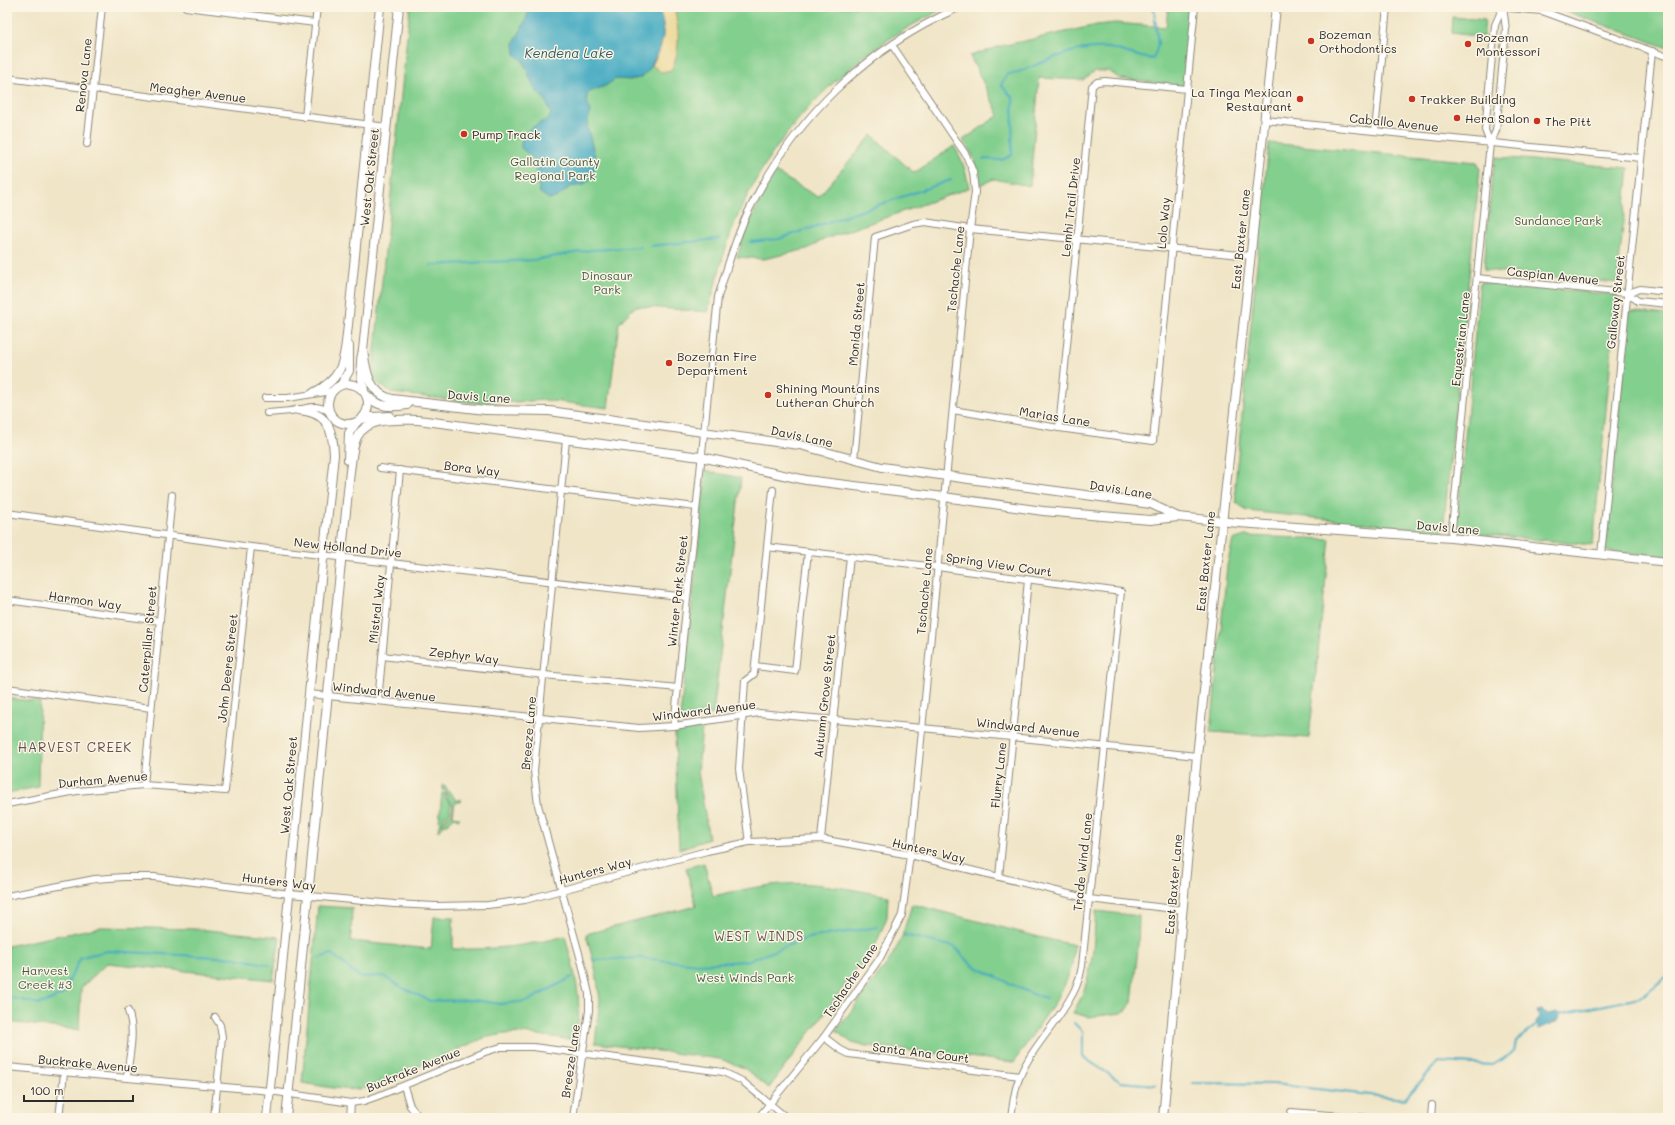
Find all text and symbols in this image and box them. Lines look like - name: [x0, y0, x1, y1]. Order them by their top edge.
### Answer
- place label: Bozeman Orthodontics: [1319, 26, 1397, 56]
- place label: Bozeman Montessori: [1476, 29, 1541, 59]
- marker: Bozeman Orthodontics: [1306, 36, 1316, 46]
- street label: Renova Lane: [71, 37, 95, 113]
- marker: Bozeman Montessori: [1463, 39, 1473, 49]
- water label: Kendena Lake: [525, 44, 613, 61]
- street label: Meagher Avenue: [149, 78, 247, 106]
- place label: La Tinga Mexican Restaurant: [1191, 84, 1292, 114]
- place label: Trakker Building: [1420, 91, 1516, 107]
- marker: La Tinga Mexican Restaurant: [1295, 94, 1305, 104]
- marker: Trakker Building: [1407, 94, 1417, 104]
- street label: Caballo Avenue: [1349, 109, 1439, 135]
- place label: Hera Salon: [1465, 110, 1529, 126]
- marker: Hera Salon: [1452, 113, 1462, 123]
- place label: The Pitt: [1545, 113, 1591, 129]
- marker: The Pitt: [1532, 116, 1542, 126]
- place label: Pump Track: [472, 126, 540, 142]
- street label: West Oak Street: [356, 127, 382, 227]
- marker: Pump Track: [459, 129, 469, 139]
- park label: Gallatin County Regional Park: [510, 153, 600, 183]
- street label: Lemhi Trail Drive: [1057, 156, 1083, 258]
- street label: East Baxter Lane: [1227, 188, 1253, 290]
- street label: Lolo Way: [1153, 197, 1173, 249]
- park label: Sundance Park: [1514, 212, 1602, 228]
- street label: Tschache Lane: [943, 225, 967, 313]
- street label: Galloway Street: [1602, 254, 1628, 350]
- street label: Caspian Avenue: [1506, 262, 1600, 288]
- park label: Dinosaur Park: [581, 267, 633, 297]
- street label: Monida Street: [844, 281, 868, 367]
- street label: Equestrian Lane: [1447, 291, 1473, 387]
- place label: Bozeman Fire Department: [677, 348, 757, 378]
- marker: Bozeman Fire Department: [664, 358, 674, 368]
- place label: Shining Mountains Lutheran Church: [776, 380, 880, 410]
- street label: Davis Lane: [447, 386, 511, 406]
- marker: Shining Mountains Lutheran Church: [763, 390, 773, 400]
- street label: Marias Lane: [1018, 402, 1092, 430]
- street label: Davis Lane: [769, 422, 835, 450]
- street label: Bora Way: [443, 457, 501, 479]
- street label: Davis Lane: [1088, 476, 1154, 502]
- street label: East Baxter Lane: [1192, 510, 1218, 612]
- street label: Davis Lane: [1416, 516, 1480, 538]
- street label: New Holland Drive: [293, 533, 403, 561]
- street label: Winter Park Street: [663, 534, 691, 648]
- street label: Tschache Lane: [912, 547, 936, 635]
- street label: Spring View Court: [945, 549, 1053, 579]
- street label: Mistral Way: [364, 574, 388, 644]
- street label: Caterpillar Street: [134, 585, 160, 693]
- street label: Harmon Way: [47, 587, 123, 613]
- street label: John Deere Street: [213, 613, 241, 723]
- street label: Autumn Grove Street: [810, 633, 838, 759]
- street label: Zephyr Way: [428, 643, 500, 667]
- street label: Windward Avenue: [331, 678, 437, 704]
- street label: Breeze Lane: [517, 695, 539, 771]
- street label: Windward Avenue: [651, 696, 757, 724]
- street label: Windward Avenue: [975, 714, 1081, 740]
- street label: West Oak Street: [276, 735, 300, 835]
- district label: HARVEST CREEK: [18, 738, 132, 755]
- street label: Flurry Lane: [987, 741, 1009, 809]
- street label: Durham Avenue: [57, 767, 149, 791]
- street label: Trade Wind Lane: [1069, 812, 1095, 912]
- street label: East Baxter Lane: [1161, 833, 1185, 935]
- street label: Hunters Way: [891, 834, 967, 866]
- street label: Hunters Way: [557, 853, 633, 887]
- street label: Hunters Way: [241, 869, 317, 893]
- district label: WEST WINDS: [714, 927, 804, 944]
- street label: Tschache Lane: [819, 940, 881, 1020]
- park label: Harvest Creek #3: [18, 962, 72, 992]
- park label: West Winds Park: [696, 969, 794, 985]
- street label: Breeze Lane: [557, 1023, 583, 1099]
- street label: Santa Ana Court: [872, 1038, 970, 1066]
- street label: Buckrake Avenue: [364, 1043, 462, 1095]
- street label: Buckrake Avenue: [37, 1051, 139, 1075]
- scale bar: [24, 1077, 133, 1103]
- text: 100 m: [30, 1082, 64, 1098]

